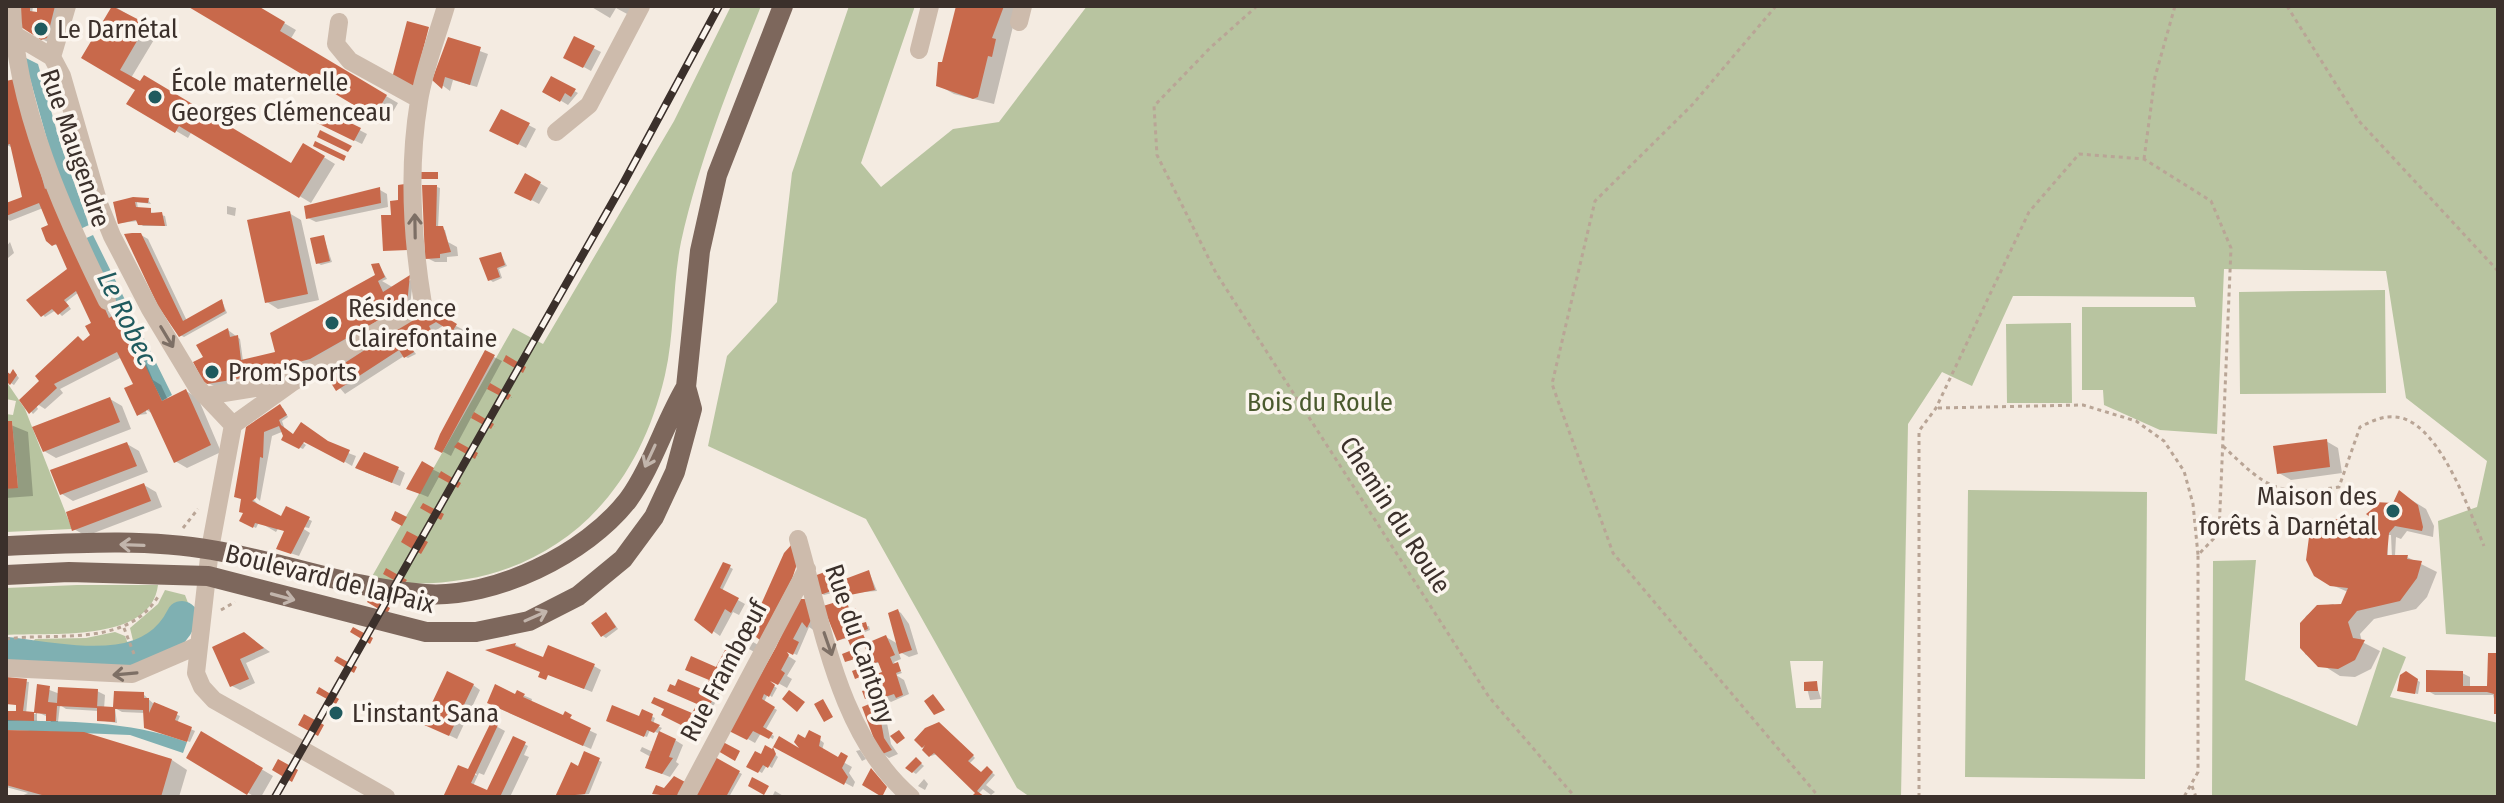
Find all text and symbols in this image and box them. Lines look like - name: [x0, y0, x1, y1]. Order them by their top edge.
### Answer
- place label: Le Darnétal: [57, 14, 178, 45]
- marker: Le Darnétal: [32, 20, 50, 38]
- street label: Rue Maugendre: [33, 65, 117, 231]
- place label: École maternelle Georges Clémenceau: [171, 67, 392, 128]
- marker: École maternelle Georges Clémenceau: [146, 88, 164, 106]
- one-way arrow: [407, 213, 422, 240]
- water label: Le Robec: [90, 266, 164, 371]
- place label: Résidence Clairefontaine: [348, 293, 497, 354]
- marker: Résidence Clairefontaine: [323, 314, 341, 332]
- one-way arrow: [159, 325, 175, 348]
- place label: Prom'Sports: [228, 357, 357, 388]
- marker: Prom'Sports: [203, 363, 221, 381]
- park label: Bois du Roule: [1247, 387, 1393, 418]
- street label: Chemin du Roule: [1333, 431, 1457, 599]
- one-way arrow: [642, 444, 657, 468]
- place label: Maison des forêts à Darnétal: [2199, 481, 2377, 542]
- marker: Maison des forêts à Darnétal: [2384, 502, 2402, 520]
- one-way arrow: [119, 537, 146, 552]
- street label: Boulevard de la Paix: [222, 538, 439, 620]
- street label: Rue du Cantony: [818, 560, 902, 728]
- one-way arrow: [269, 590, 295, 605]
- street label: Rue Frambœuf: [674, 593, 775, 747]
- one-way arrow: [523, 608, 548, 623]
- one-way arrow: [822, 631, 836, 656]
- one-way arrow: [112, 667, 139, 682]
- place label: L'instant Sana: [352, 698, 499, 729]
- marker: L'instant Sana: [327, 704, 345, 722]

